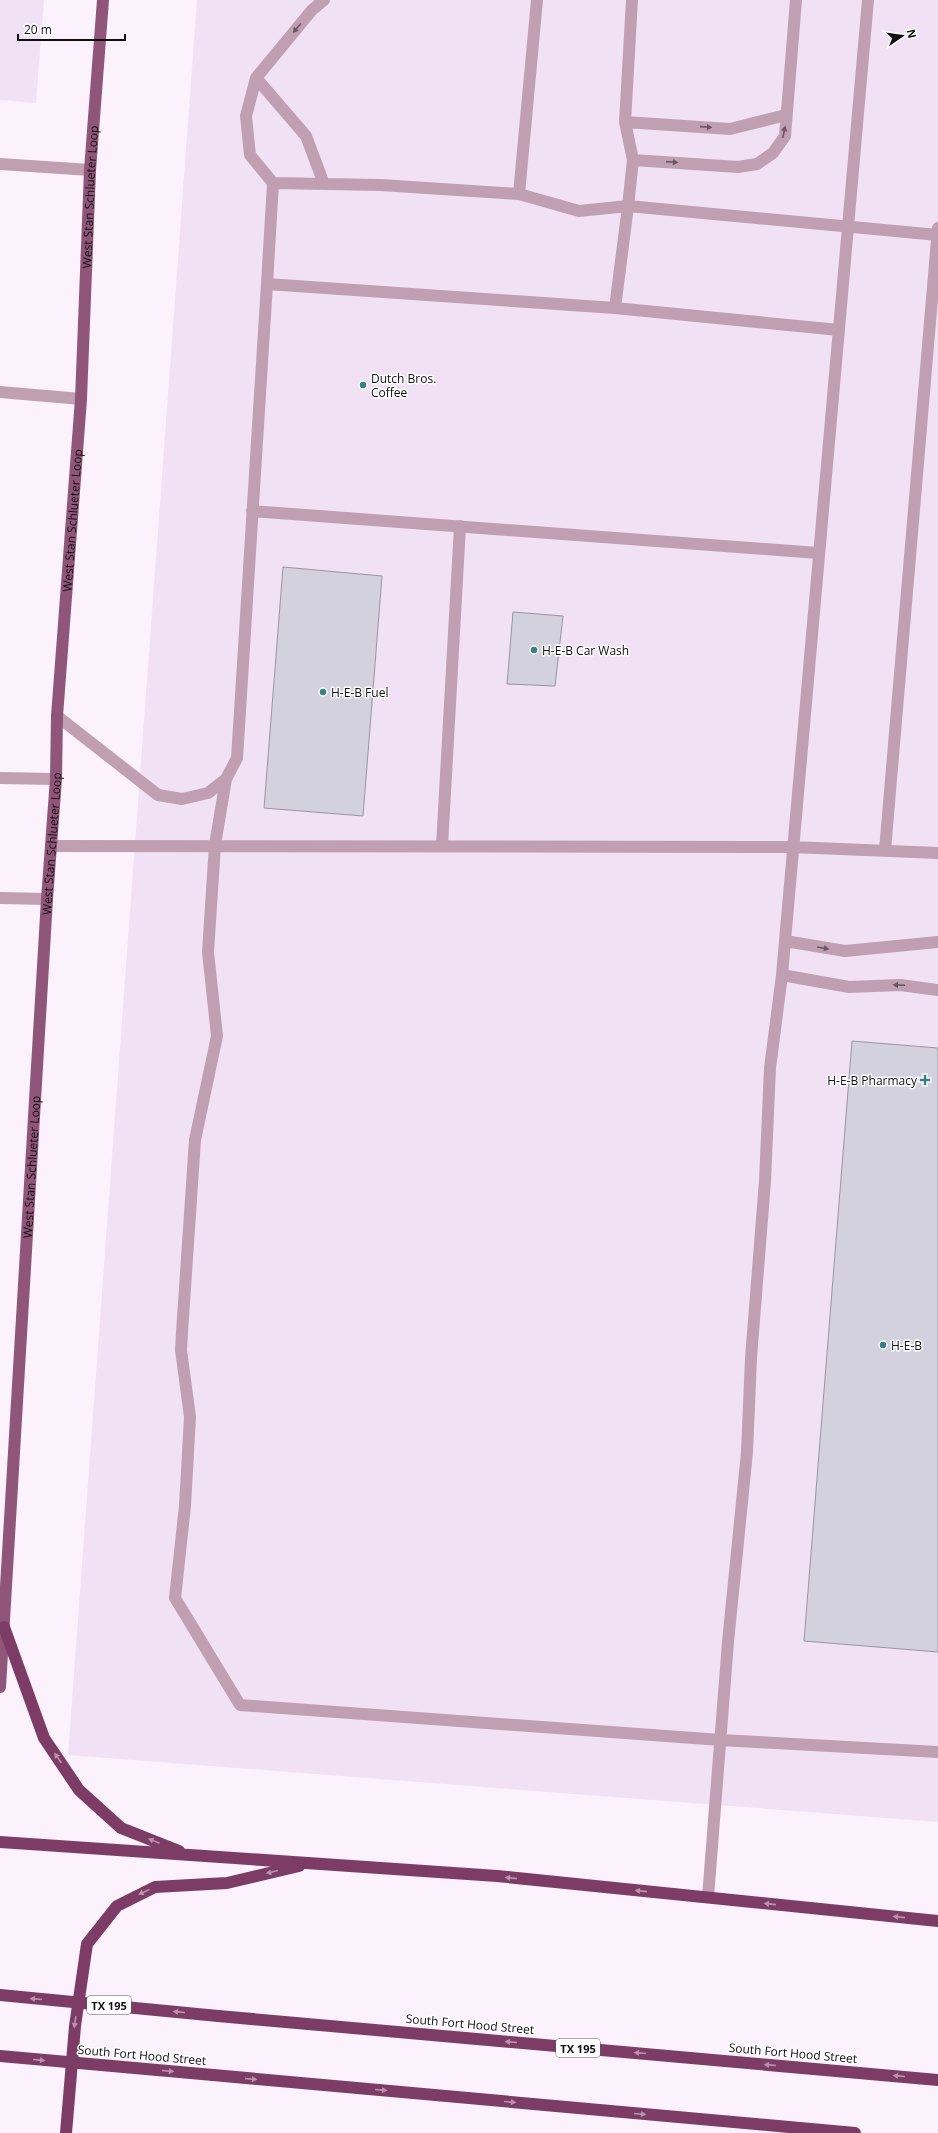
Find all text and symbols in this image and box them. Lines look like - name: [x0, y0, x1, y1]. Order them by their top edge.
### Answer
- scale bar: [18, 16, 125, 42]
- north arrow: [882, 16, 922, 56]
- text: 20 m: [24, 21, 52, 38]
- one-way arrow: [293, 23, 302, 33]
- text: N: [904, 28, 921, 40]
- one-way arrow: [700, 124, 712, 131]
- street label: West Stan Schlueter Loop: [78, 125, 102, 269]
- one-way arrow: [782, 125, 788, 138]
- one-way arrow: [666, 159, 678, 166]
- place label: Dutch Bros. Coffee: [371, 370, 436, 401]
- marker: Dutch Bros. Coffee: [358, 380, 368, 390]
- street label: West Stan Schlueter Loop: [58, 448, 86, 592]
- place label: H-E-B Car Wash: [542, 642, 629, 659]
- marker: H-E-B Car Wash: [529, 645, 539, 655]
- place label: H-E-B Fuel: [331, 684, 388, 701]
- marker: H-E-B Fuel: [318, 687, 328, 697]
- street label: West Stan Schlueter Loop: [38, 772, 65, 915]
- one-way arrow: [817, 945, 829, 951]
- one-way arrow: [893, 982, 905, 989]
- place label: H-E-B Pharmacy: [827, 1072, 918, 1089]
- marker: H-E-B Pharmacy: [920, 1075, 930, 1085]
- street label: West Stan Schlueter Loop: [18, 1095, 44, 1239]
- place label: H-E-B: [891, 1337, 922, 1354]
- marker: H-E-B: [878, 1340, 888, 1350]
- one-way arrow: [54, 1752, 61, 1764]
- one-way arrow: [147, 1837, 159, 1843]
- one-way arrow: [266, 1870, 278, 1876]
- one-way arrow: [505, 1874, 517, 1881]
- one-way arrow: [634, 1887, 647, 1894]
- one-way arrow: [139, 1889, 150, 1896]
- one-way arrow: [764, 1900, 776, 1907]
- one-way arrow: [893, 1913, 905, 1920]
- one-way arrow: [30, 1995, 42, 2002]
- road number: TX 195: [87, 1996, 131, 2014]
- one-way arrow: [173, 2009, 185, 2015]
- street label: South Fort Hood Street: [405, 2010, 535, 2038]
- one-way arrow: [72, 2016, 78, 2028]
- one-way arrow: [505, 2039, 517, 2045]
- road number: TX 195: [556, 2039, 600, 2057]
- street label: South Fort Hood Street: [728, 2039, 858, 2067]
- street label: South Fort Hood Street: [77, 2041, 207, 2069]
- one-way arrow: [634, 2050, 646, 2057]
- one-way arrow: [33, 2056, 45, 2063]
- one-way arrow: [764, 2062, 776, 2068]
- one-way arrow: [162, 2068, 174, 2075]
- one-way arrow: [893, 2073, 905, 2080]
- one-way arrow: [245, 2076, 257, 2082]
- one-way arrow: [375, 2087, 387, 2094]
- one-way arrow: [504, 2099, 516, 2105]
- one-way arrow: [634, 2110, 646, 2117]

